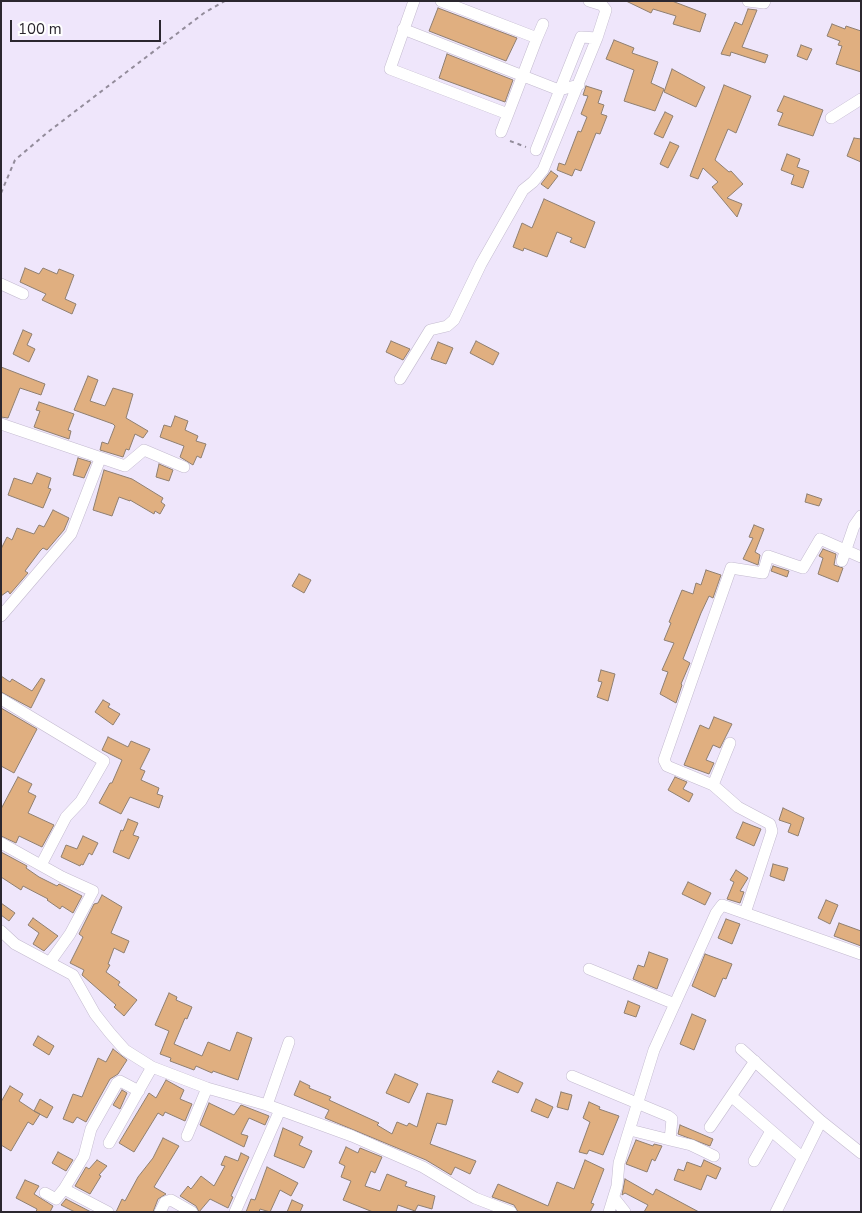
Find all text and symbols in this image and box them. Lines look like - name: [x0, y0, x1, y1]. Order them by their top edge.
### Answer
- scale bar: [12, 10, 164, 42]
- text: 100 m: [18, 19, 62, 39]

